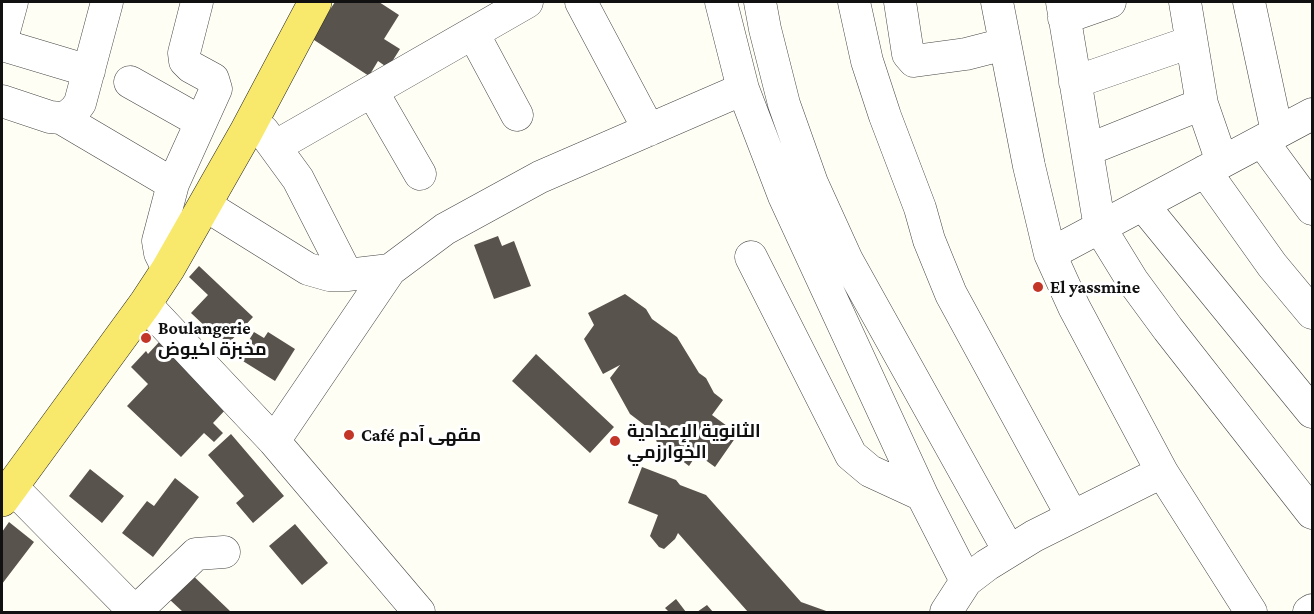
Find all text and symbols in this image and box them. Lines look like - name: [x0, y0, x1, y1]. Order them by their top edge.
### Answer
- place label: El yassmine: [1050, 276, 1140, 298]
- marker: El yassmine: [1031, 280, 1045, 294]
- place label: Boulangerie مخبزة اكيوض: [158, 317, 267, 360]
- marker: Boulangerie مخبزة اكيوض: [139, 331, 153, 345]
- place label: الثانوية الإعدادية الخوارزمي: [627, 420, 761, 462]
- place label: Café مقهى آدم: [361, 424, 481, 446]
- marker: Café مقهى آدم: [342, 428, 356, 442]
- marker: الثانوية الإعدادية الخوارزمي: [608, 434, 622, 448]

